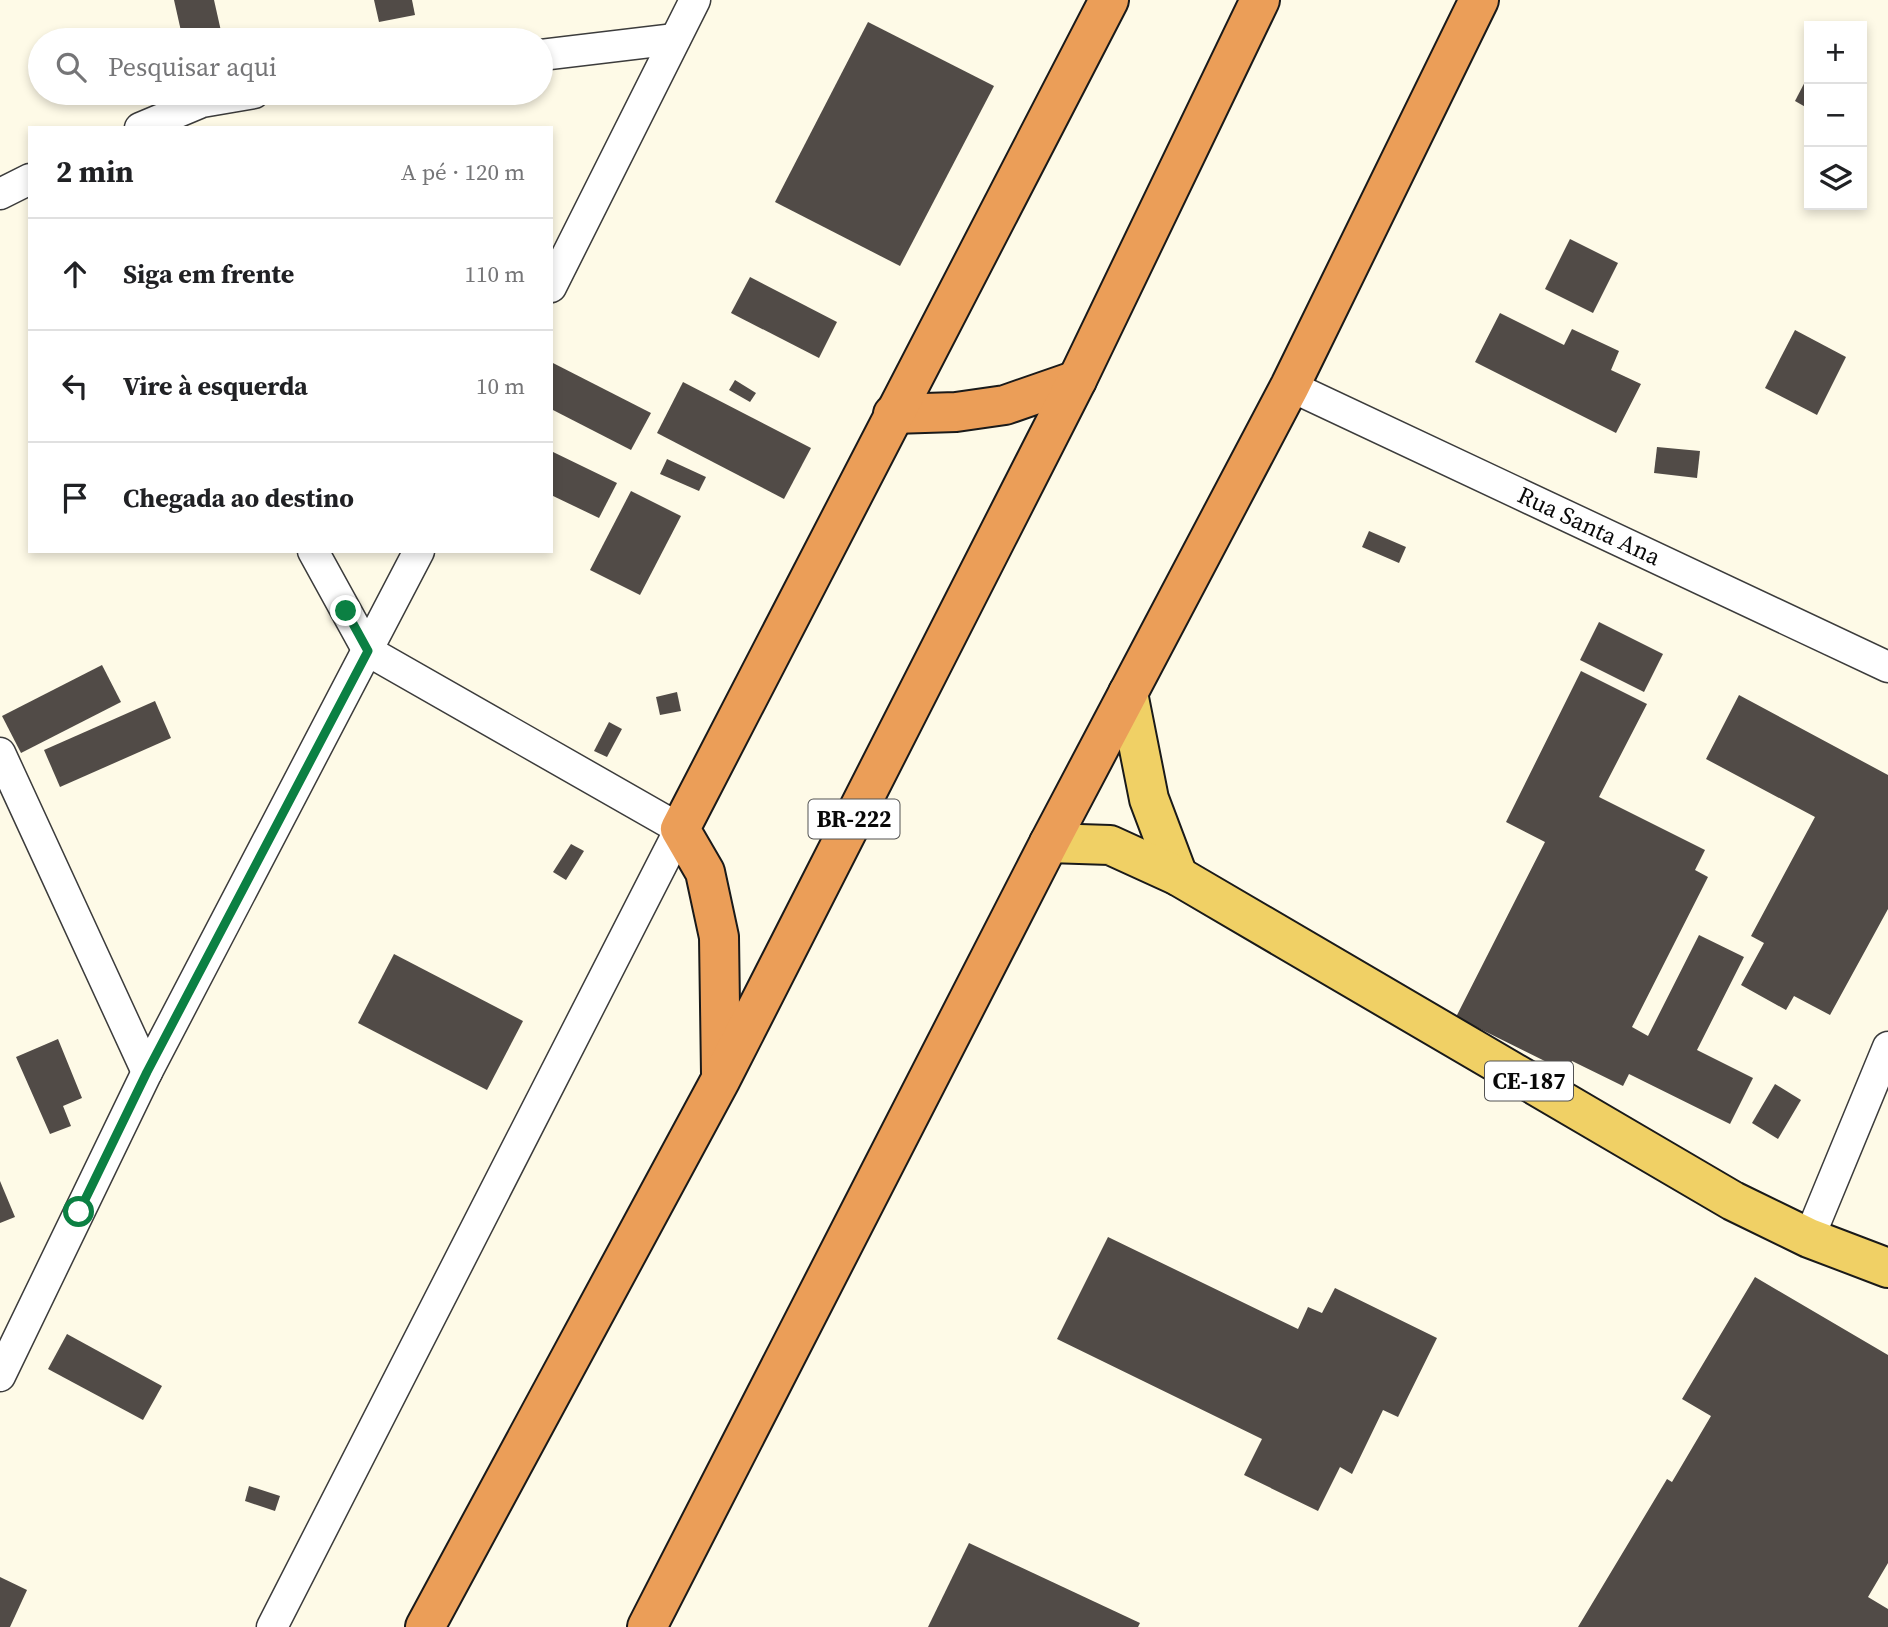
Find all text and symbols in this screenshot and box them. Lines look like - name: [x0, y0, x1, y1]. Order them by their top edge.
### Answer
- map controls: [1804, 21, 1867, 210]
- button: +: [1804, 21, 1867, 84]
- search box: [28, 28, 553, 105]
- icon: search: [52, 48, 90, 86]
- text: Pesquisar aqui: [108, 49, 277, 85]
- button: −: [1804, 84, 1867, 147]
- button: layers: [1804, 147, 1867, 210]
- text: 2 min: [56, 151, 134, 192]
- text: A pé · 120 m: [401, 156, 525, 188]
- icon: ahead: [56, 255, 94, 293]
- text: Siga em frente: [123, 256, 294, 292]
- text: 110 m: [464, 258, 525, 290]
- icon: left: [56, 367, 94, 405]
- text: Vire à esquerda: [123, 368, 308, 404]
- text: 10 m: [476, 370, 525, 402]
- street label: Rua Santa Ana: [1512, 478, 1667, 573]
- icon: arrive: [56, 479, 94, 517]
- text: Chegada ao destino: [123, 480, 354, 516]
- route end: [330, 595, 361, 626]
- road number: BR-222: [808, 800, 900, 838]
- road number: CE-187: [1485, 1062, 1573, 1100]
- route start: [63, 1196, 94, 1227]

